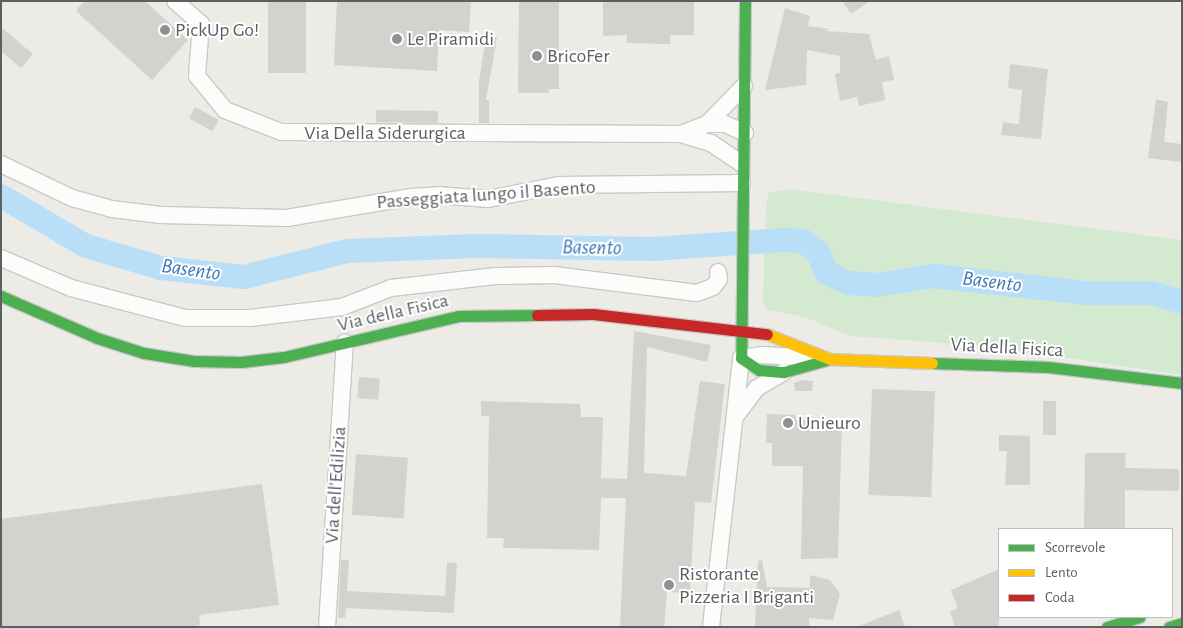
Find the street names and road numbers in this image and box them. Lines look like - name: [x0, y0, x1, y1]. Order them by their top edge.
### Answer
- street label: Via Della Siderurgica: [304, 121, 466, 145]
- street label: Passeggiata lungo il Basento: [376, 175, 596, 215]
- street label: Via della Fisica: [335, 289, 451, 337]
- street label: Via della Fisica: [950, 333, 1064, 363]
- street label: Via dell'Edilizia: [320, 425, 352, 545]

